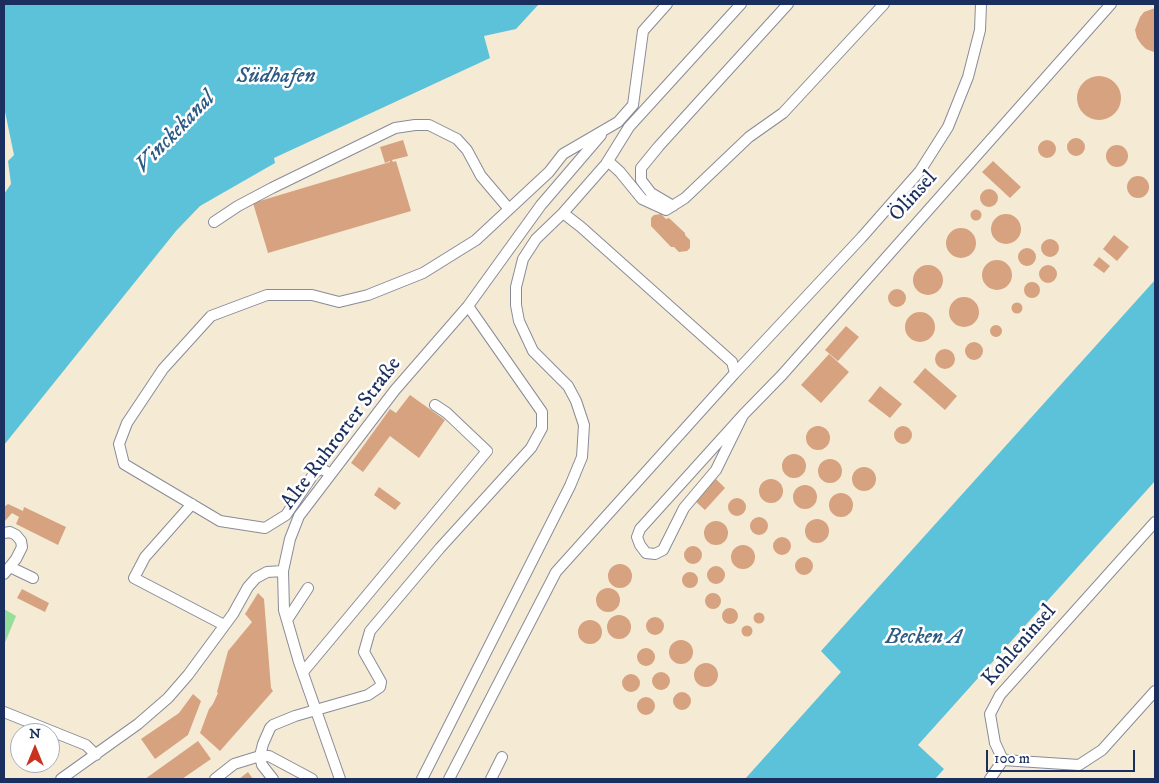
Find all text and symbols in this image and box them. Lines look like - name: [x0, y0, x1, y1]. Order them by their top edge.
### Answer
- water label: Südhafen: [237, 64, 315, 90]
- water label: Vinckekanal: [130, 86, 222, 180]
- street label: Ölinsel: [885, 166, 943, 228]
- street label: Alte Ruhrorter Straße: [277, 353, 407, 515]
- street label: Kohleninsel: [978, 600, 1062, 692]
- water label: Becken A: [885, 625, 963, 651]
- north arrow: [10, 723, 60, 773]
- text: N: [29, 725, 41, 743]
- scale bar: [989, 740, 1138, 772]
- text: 100 m: [994, 749, 1030, 768]

